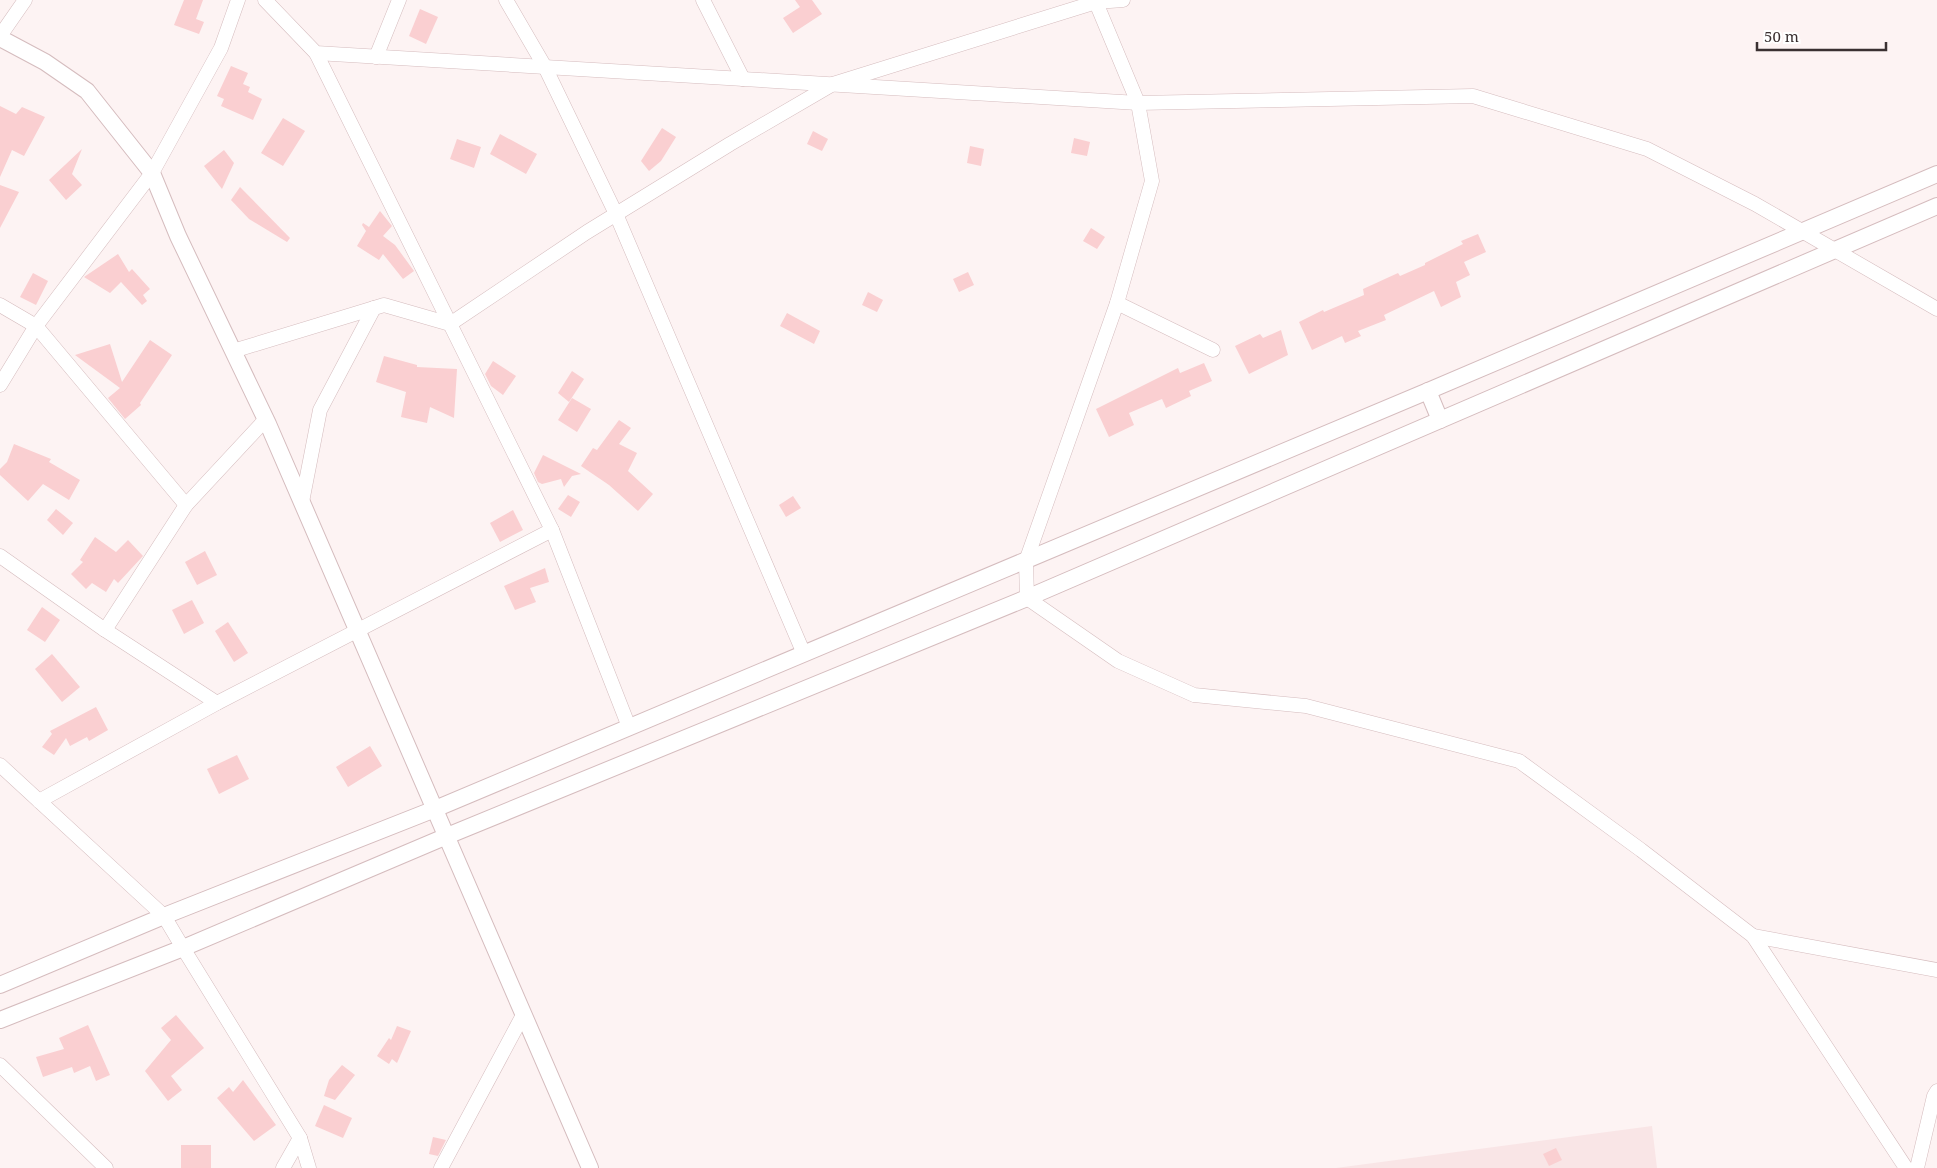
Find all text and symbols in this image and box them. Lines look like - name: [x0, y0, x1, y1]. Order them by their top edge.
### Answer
- scale bar: [1757, 20, 1886, 52]
- text: 50 m: [1764, 26, 1799, 46]

